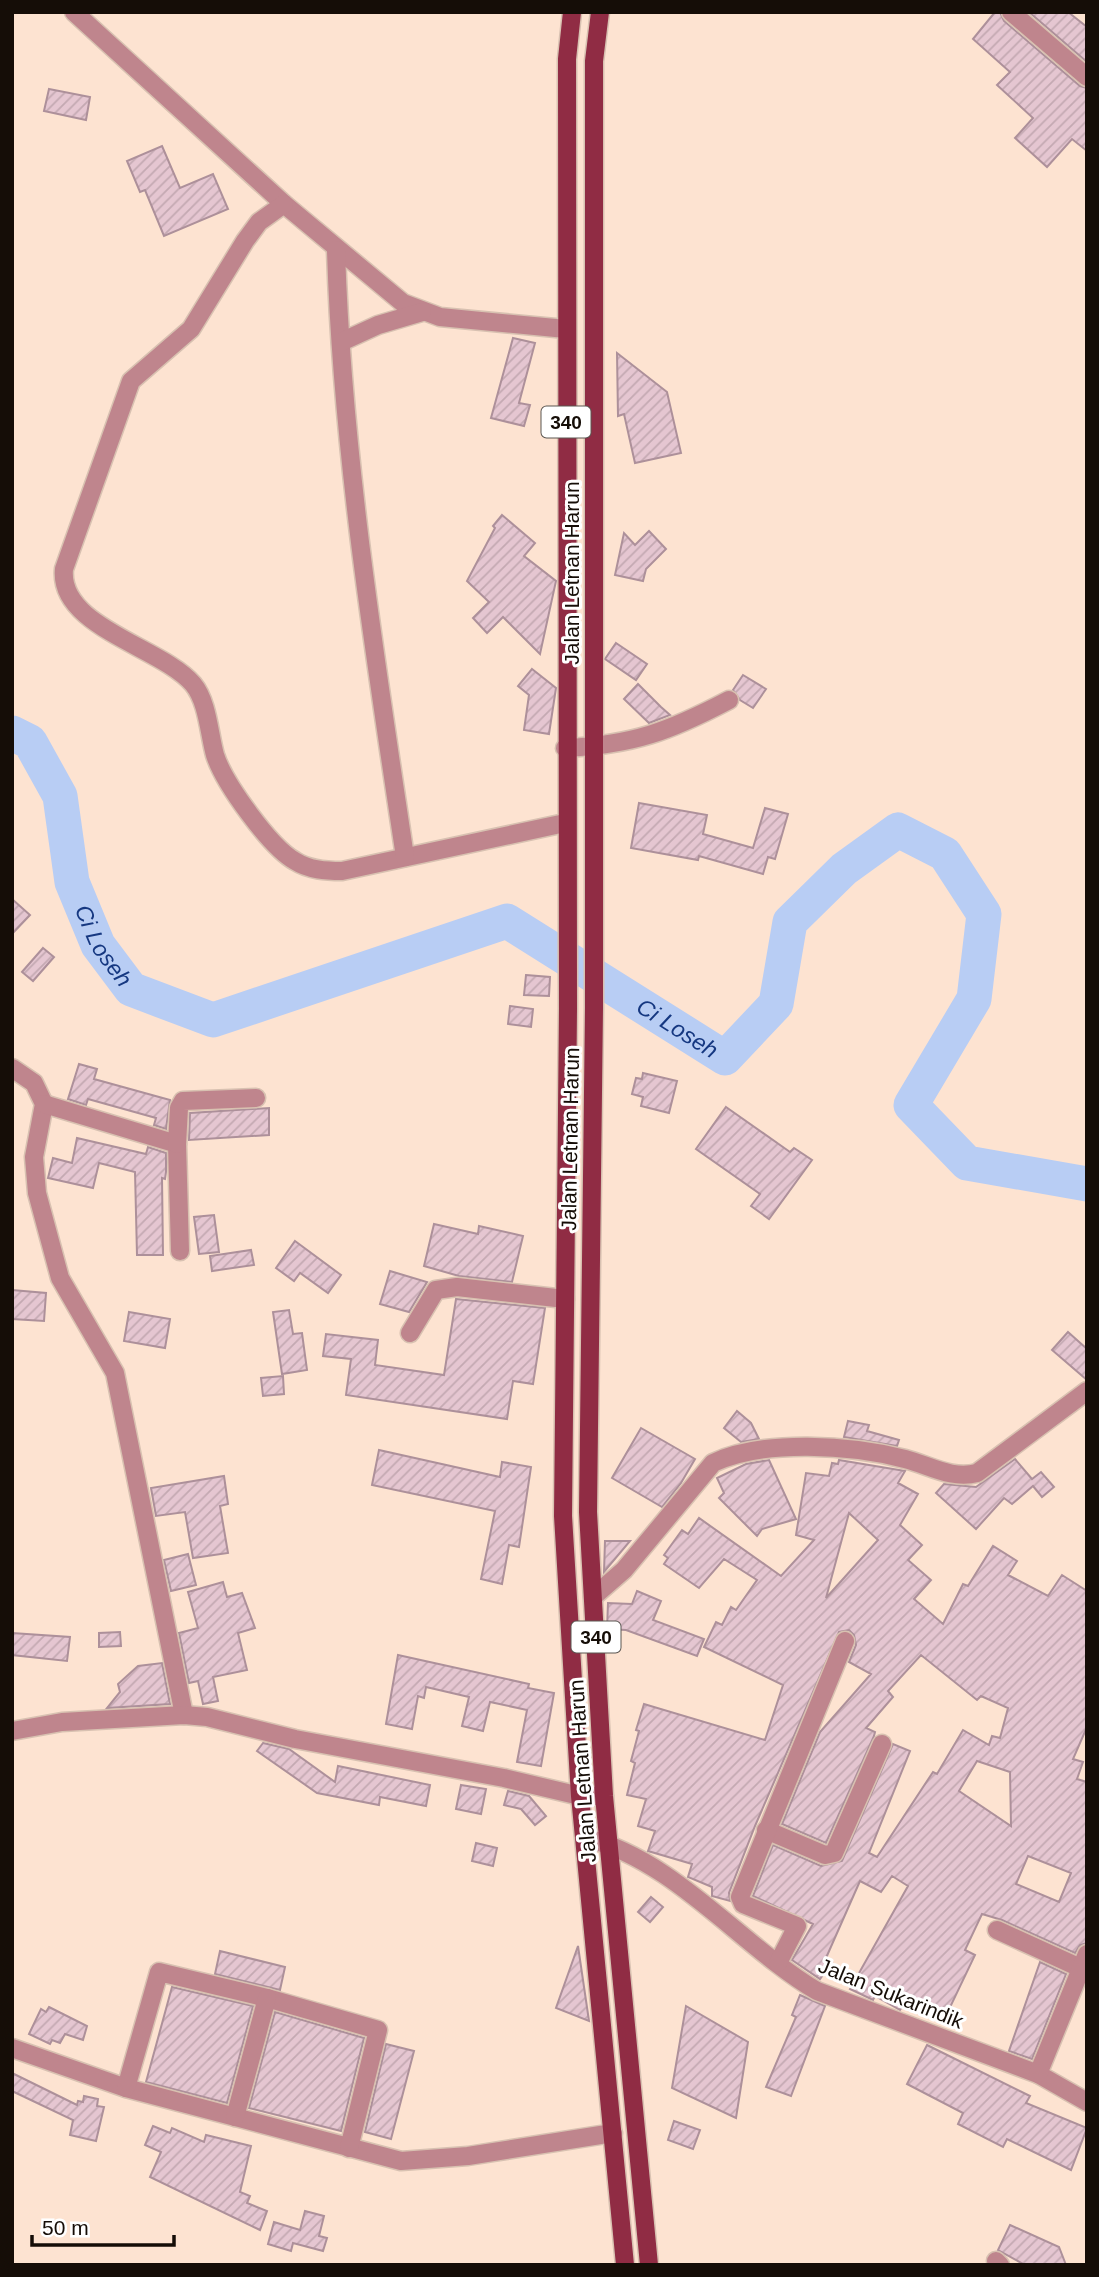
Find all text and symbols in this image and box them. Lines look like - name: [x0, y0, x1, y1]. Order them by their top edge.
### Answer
- road number: 340: [542, 406, 590, 438]
- street label: Jalan Letnan Harun: [560, 481, 583, 665]
- water label: Ci Loseh: [70, 901, 138, 992]
- water label: Ci Loseh: [632, 993, 723, 1063]
- street label: Jalan Letnan Harun: [557, 1047, 583, 1231]
- road number: 340: [572, 1622, 620, 1652]
- street label: Jalan Letnan Harun: [564, 1679, 600, 1863]
- street label: Jalan Sukarindik: [815, 1953, 967, 2033]
- scale bar: [32, 2204, 173, 2248]
- text: 50 m: [42, 2216, 89, 2239]

